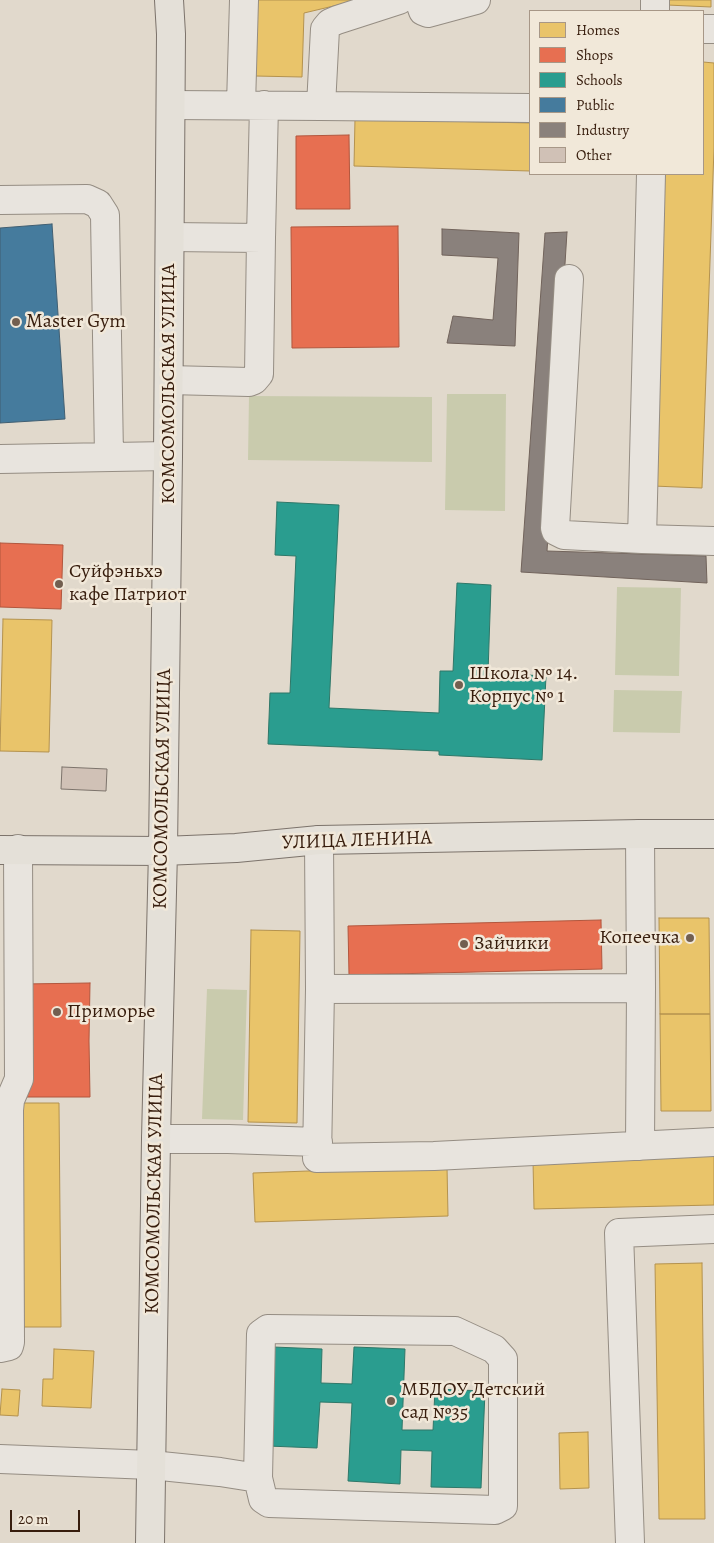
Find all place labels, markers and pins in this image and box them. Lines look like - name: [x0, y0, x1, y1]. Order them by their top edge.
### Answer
- place label: Master Gym: [26, 310, 126, 334]
- marker: Master Gym: [10, 316, 22, 328]
- place label: Суйфэньхэ кафе Патриот: [69, 560, 187, 607]
- marker: Суйфэньхэ кафе Патриот: [53, 578, 65, 590]
- place label: Школа № 14. Корпус № 1: [469, 662, 578, 709]
- marker: Школа № 14. Корпус № 1: [453, 679, 465, 691]
- place label: Копеечка: [599, 926, 680, 950]
- place label: Зайчики: [474, 932, 549, 956]
- marker: Копеечка: [684, 932, 696, 944]
- marker: Зайчики: [458, 938, 470, 950]
- place label: Приморье: [67, 1000, 155, 1024]
- marker: Приморье: [51, 1006, 63, 1018]
- place label: МБДОУ Детский сад №35: [401, 1378, 545, 1425]
- marker: МБДОУ Детский сад №35: [385, 1395, 397, 1407]

